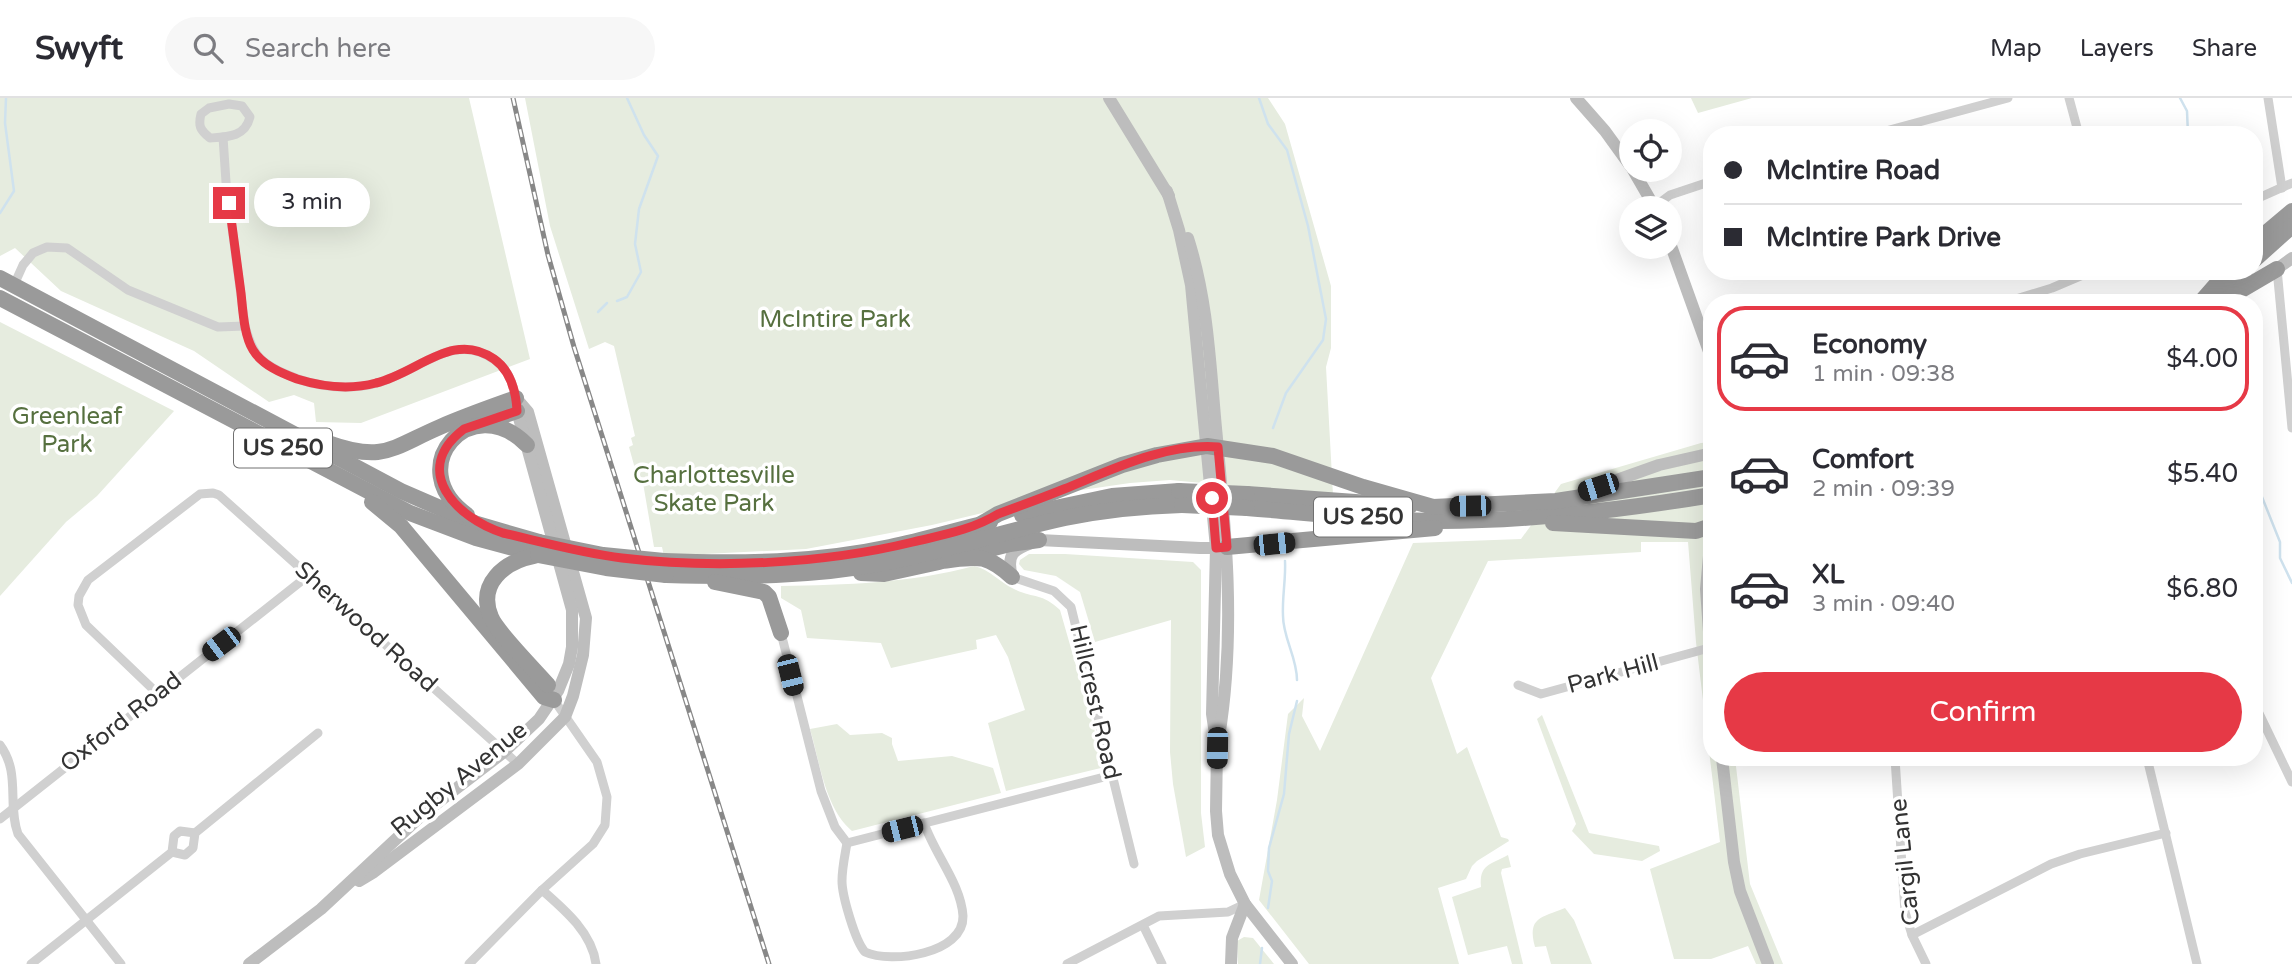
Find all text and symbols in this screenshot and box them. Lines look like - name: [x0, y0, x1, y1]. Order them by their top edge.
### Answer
- search box: [165, 17, 655, 80]
- text: Swyft: [35, 29, 123, 68]
- icon: search: [189, 29, 227, 67]
- text: Search here: [245, 33, 391, 64]
- text: Map: [1990, 34, 2042, 63]
- text: Layers: [2080, 34, 2154, 63]
- text: Share: [2192, 34, 2257, 63]
- map controls: [1619, 119, 1682, 259]
- button: locate: [1619, 119, 1682, 182]
- text: McIntire Road: [1766, 155, 1940, 186]
- callout: 3 min: [254, 178, 369, 228]
- route end: [213, 187, 245, 219]
- text: 3 min: [281, 188, 343, 216]
- button: layers: [1619, 196, 1682, 259]
- text: McIntire Park Drive: [1766, 222, 2001, 253]
- park label: McIntire Park: [759, 305, 911, 334]
- icon: car: [1728, 327, 1791, 390]
- text: Economy: [1812, 329, 1927, 360]
- text: $4.00: [2166, 343, 2238, 374]
- text: 1 min · 09:38: [1812, 360, 1955, 388]
- park label: Greenleaf Park: [12, 402, 123, 459]
- road number: US 250: [234, 428, 332, 468]
- icon: car: [1728, 442, 1791, 505]
- text: Comfort: [1812, 444, 1914, 475]
- text: $5.40: [2167, 458, 2238, 489]
- park label: Charlottesville Skate Park: [633, 461, 795, 518]
- car: [1575, 471, 1622, 503]
- text: 2 min · 09:39: [1812, 475, 1955, 503]
- route start: [1196, 482, 1228, 514]
- car: [1449, 495, 1492, 517]
- road number: US 250: [1314, 498, 1412, 536]
- car: [1253, 531, 1296, 557]
- street label: Sherwood Road: [289, 555, 443, 699]
- icon: car: [1728, 557, 1791, 620]
- text: XL: [1812, 559, 1844, 590]
- text: $6.80: [2166, 573, 2238, 604]
- text: 3 min · 09:40: [1812, 590, 1955, 618]
- street label: Hillcrest Road: [1063, 622, 1127, 782]
- car: [198, 623, 245, 665]
- street label: Park Hill: [1564, 648, 1662, 700]
- car: [775, 652, 806, 698]
- street label: Oxford Road: [54, 666, 188, 778]
- button: Confirm: [1724, 672, 2242, 752]
- street label: Rugby Avenue: [385, 715, 533, 843]
- car: [1207, 727, 1228, 769]
- street label: Cargil Lane: [1884, 797, 1926, 927]
- car: [880, 814, 925, 844]

